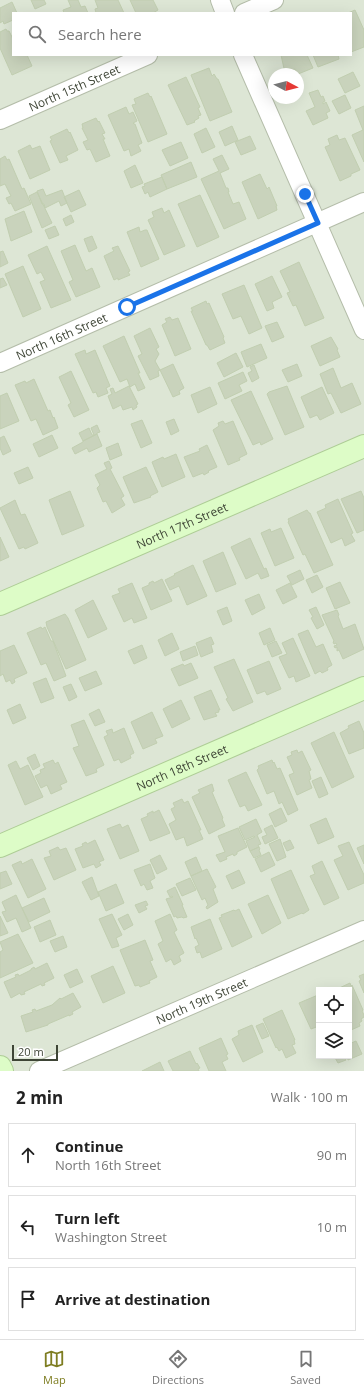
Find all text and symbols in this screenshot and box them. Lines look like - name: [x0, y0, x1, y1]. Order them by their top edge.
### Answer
- search box: [12, 12, 352, 56]
- icon: search: [26, 23, 48, 45]
- text: Search here: [58, 24, 142, 44]
- street label: North 15th Street: [26, 60, 122, 115]
- north arrow: [268, 68, 304, 104]
- route end: [296, 185, 314, 203]
- route start: [118, 298, 136, 316]
- street label: North 16th Street: [13, 308, 110, 363]
- street label: North 17th Street: [133, 498, 230, 552]
- street label: North 18th Street: [133, 740, 230, 794]
- street label: North 19th Street: [153, 973, 250, 1028]
- map controls: [316, 987, 352, 1059]
- button: locate: [316, 987, 352, 1023]
- button: layers: [316, 1023, 352, 1059]
- scale bar: [12, 1043, 58, 1062]
- text: 20 m: [18, 1044, 44, 1059]
- text: 2 min: [16, 1086, 63, 1109]
- text: Walk · 100 m: [271, 1088, 348, 1106]
- text: Continue: [55, 1136, 123, 1156]
- icon: ahead: [17, 1144, 39, 1166]
- text: 90 m: [317, 1146, 347, 1164]
- text: North 16th Street: [55, 1156, 161, 1174]
- text: Turn left: [55, 1208, 120, 1228]
- icon: left: [17, 1216, 39, 1238]
- text: 10 m: [317, 1218, 347, 1236]
- text: Washington Street: [55, 1228, 167, 1246]
- icon: arrive: [17, 1288, 39, 1310]
- text: Arrive at destination: [55, 1289, 210, 1309]
- tab: Map: [43, 1348, 66, 1387]
- tab: Directions: [152, 1348, 204, 1387]
- tab: Saved: [290, 1348, 321, 1387]

